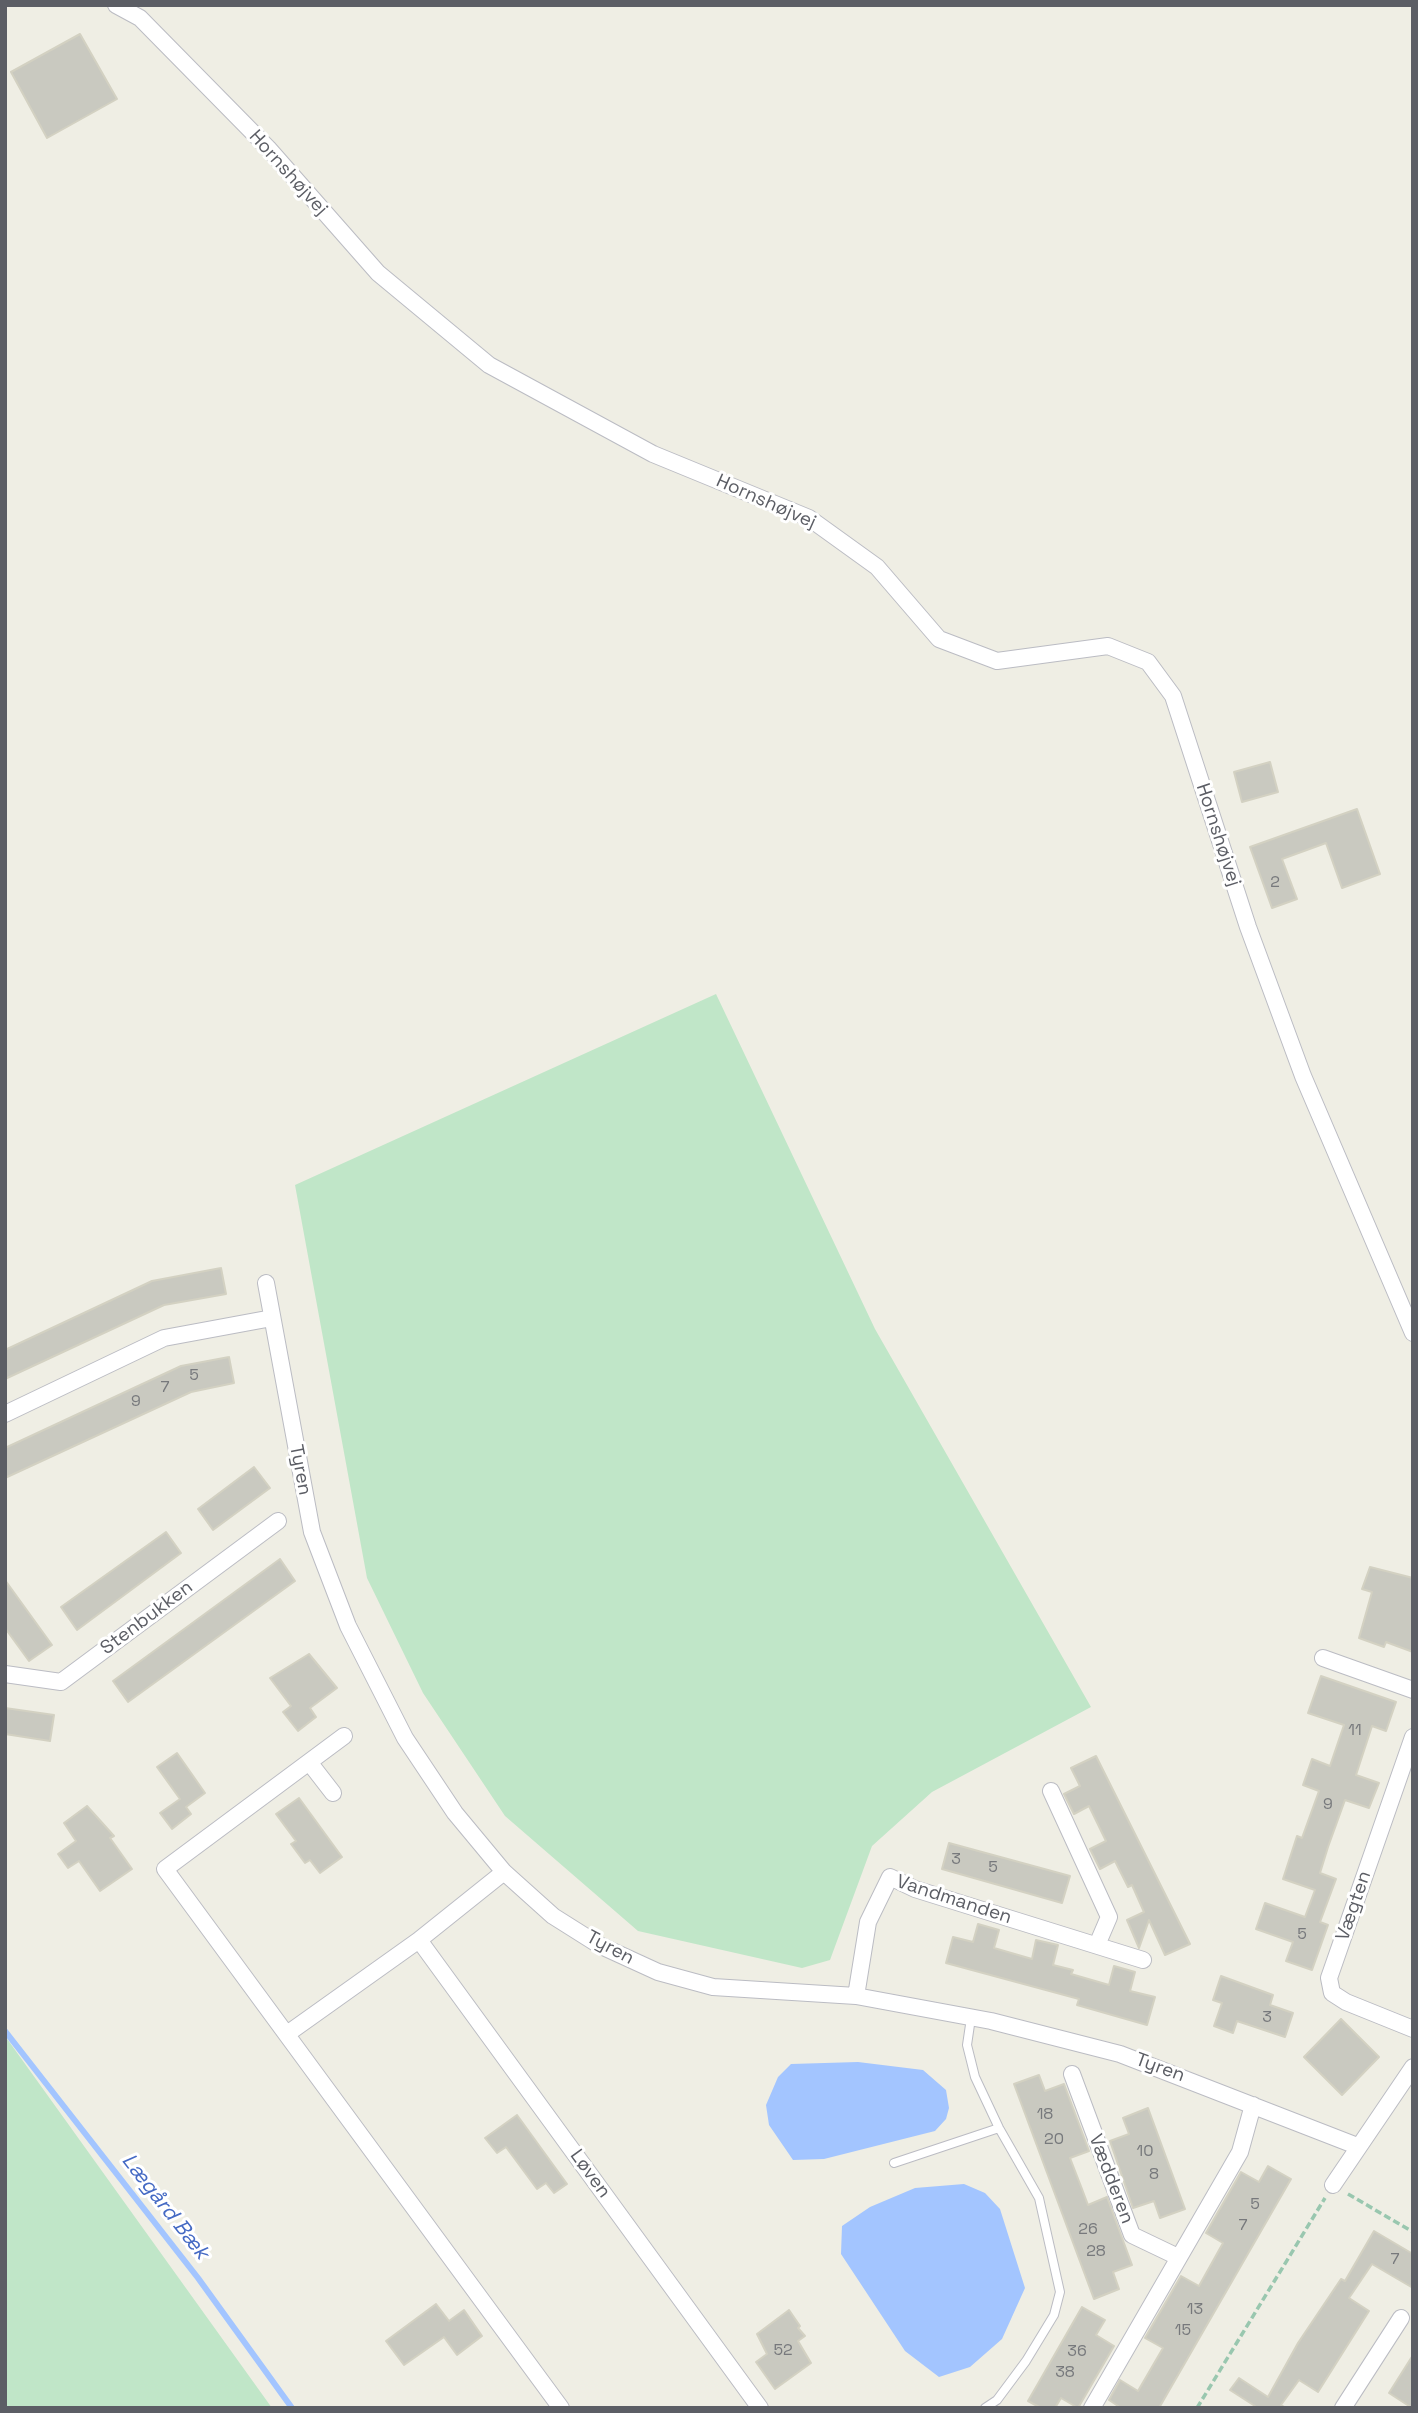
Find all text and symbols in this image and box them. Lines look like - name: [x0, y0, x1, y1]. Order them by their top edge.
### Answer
- street label: Hornshøjvej: [244, 126, 332, 220]
- street label: Hornshøjvej: [713, 470, 819, 534]
- street label: Hornshøjvej: [1191, 781, 1245, 889]
- house number: 2: [1270, 873, 1280, 893]
- house number: 5: [189, 1366, 199, 1386]
- house number: 7: [160, 1378, 170, 1398]
- house number: 9: [131, 1392, 141, 1412]
- street label: Tyren: [284, 1443, 316, 1497]
- street label: Stenbukken: [96, 1576, 198, 1660]
- house number: 11: [1348, 1721, 1362, 1741]
- house number: 9: [1323, 1795, 1333, 1815]
- house number: 3: [951, 1850, 961, 1870]
- house number: 5: [988, 1858, 998, 1878]
- street label: Vægten: [1331, 1868, 1377, 1944]
- street label: Vandmanden: [893, 1871, 1015, 1929]
- house number: 5: [1297, 1925, 1307, 1945]
- street label: Tyren: [582, 1926, 638, 1970]
- house number: 3: [1262, 2008, 1272, 2028]
- street label: Tyren: [1132, 2049, 1188, 2087]
- house number: 18: [1037, 2105, 1053, 2125]
- house number: 20: [1044, 2130, 1064, 2150]
- street label: Vædderen: [1083, 2131, 1139, 2227]
- house number: 10: [1137, 2142, 1153, 2162]
- street label: Løven: [565, 2145, 615, 2203]
- water label: Lægård Bæk: [116, 2149, 214, 2265]
- house number: 8: [1149, 2165, 1159, 2185]
- house number: 5: [1250, 2195, 1260, 2215]
- house number: 7: [1238, 2216, 1248, 2236]
- house number: 26: [1078, 2220, 1098, 2240]
- house number: 28: [1086, 2242, 1106, 2262]
- house number: 7: [1390, 2250, 1400, 2270]
- house number: 13: [1187, 2300, 1203, 2320]
- house number: 15: [1175, 2321, 1191, 2341]
- house number: 52: [773, 2341, 793, 2361]
- house number: 36: [1067, 2342, 1087, 2362]
- house number: 38: [1055, 2363, 1075, 2383]

